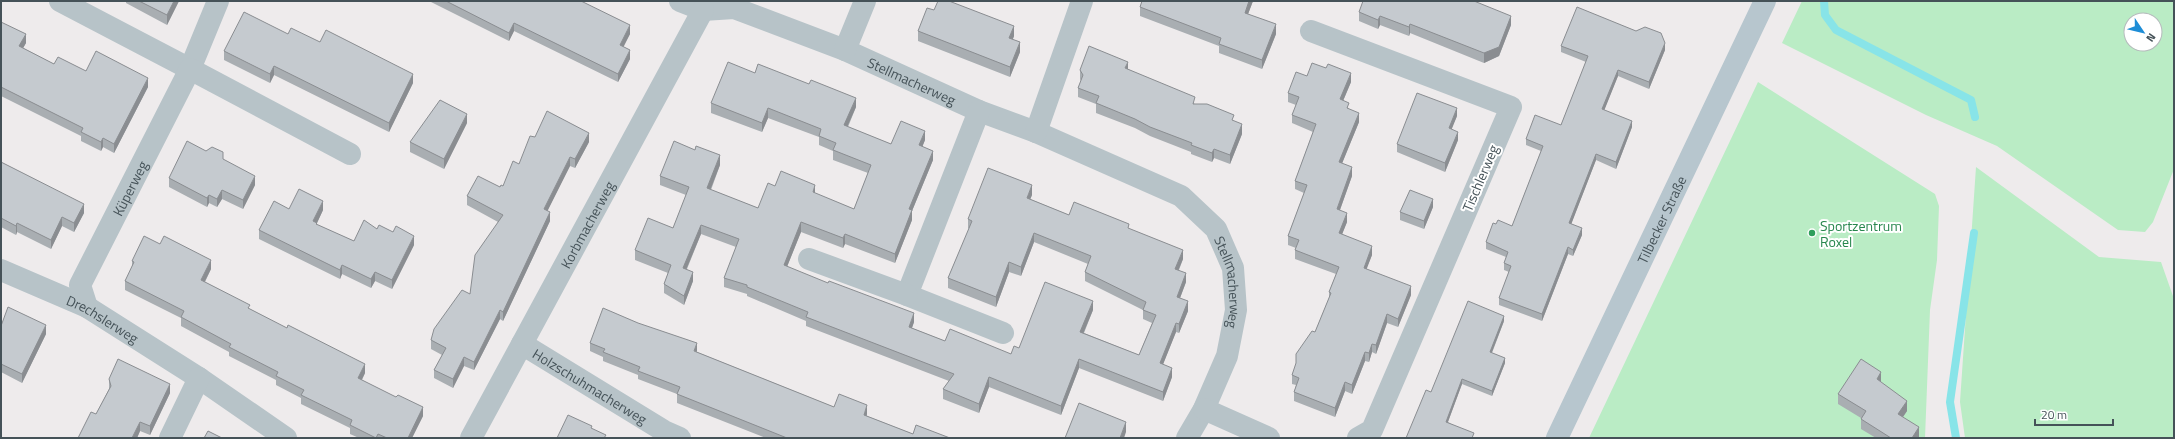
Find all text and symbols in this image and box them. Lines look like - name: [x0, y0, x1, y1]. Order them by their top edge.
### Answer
- north arrow: [2123, 12, 2163, 52]
- text: N: [2142, 30, 2160, 45]
- street label: Stellmacherweg: [864, 51, 960, 110]
- street label: Tischlerweg: [1457, 141, 1503, 215]
- street label: Küperweg: [107, 157, 152, 219]
- street label: Tilbecker Straße: [1631, 172, 1691, 267]
- street label: Korbmacherweg: [555, 177, 619, 272]
- place label: Sportzentrum Roxel: [1820, 215, 1902, 252]
- marker: Sportzentrum Roxel: [1807, 228, 1817, 238]
- street label: Stellmacherweg: [1210, 233, 1247, 331]
- street label: Drechslerweg: [63, 289, 143, 348]
- street label: Holzschuhmacherweg: [529, 343, 651, 429]
- scale bar: [2035, 401, 2113, 427]
- text: 20 m: [2041, 405, 2067, 424]

